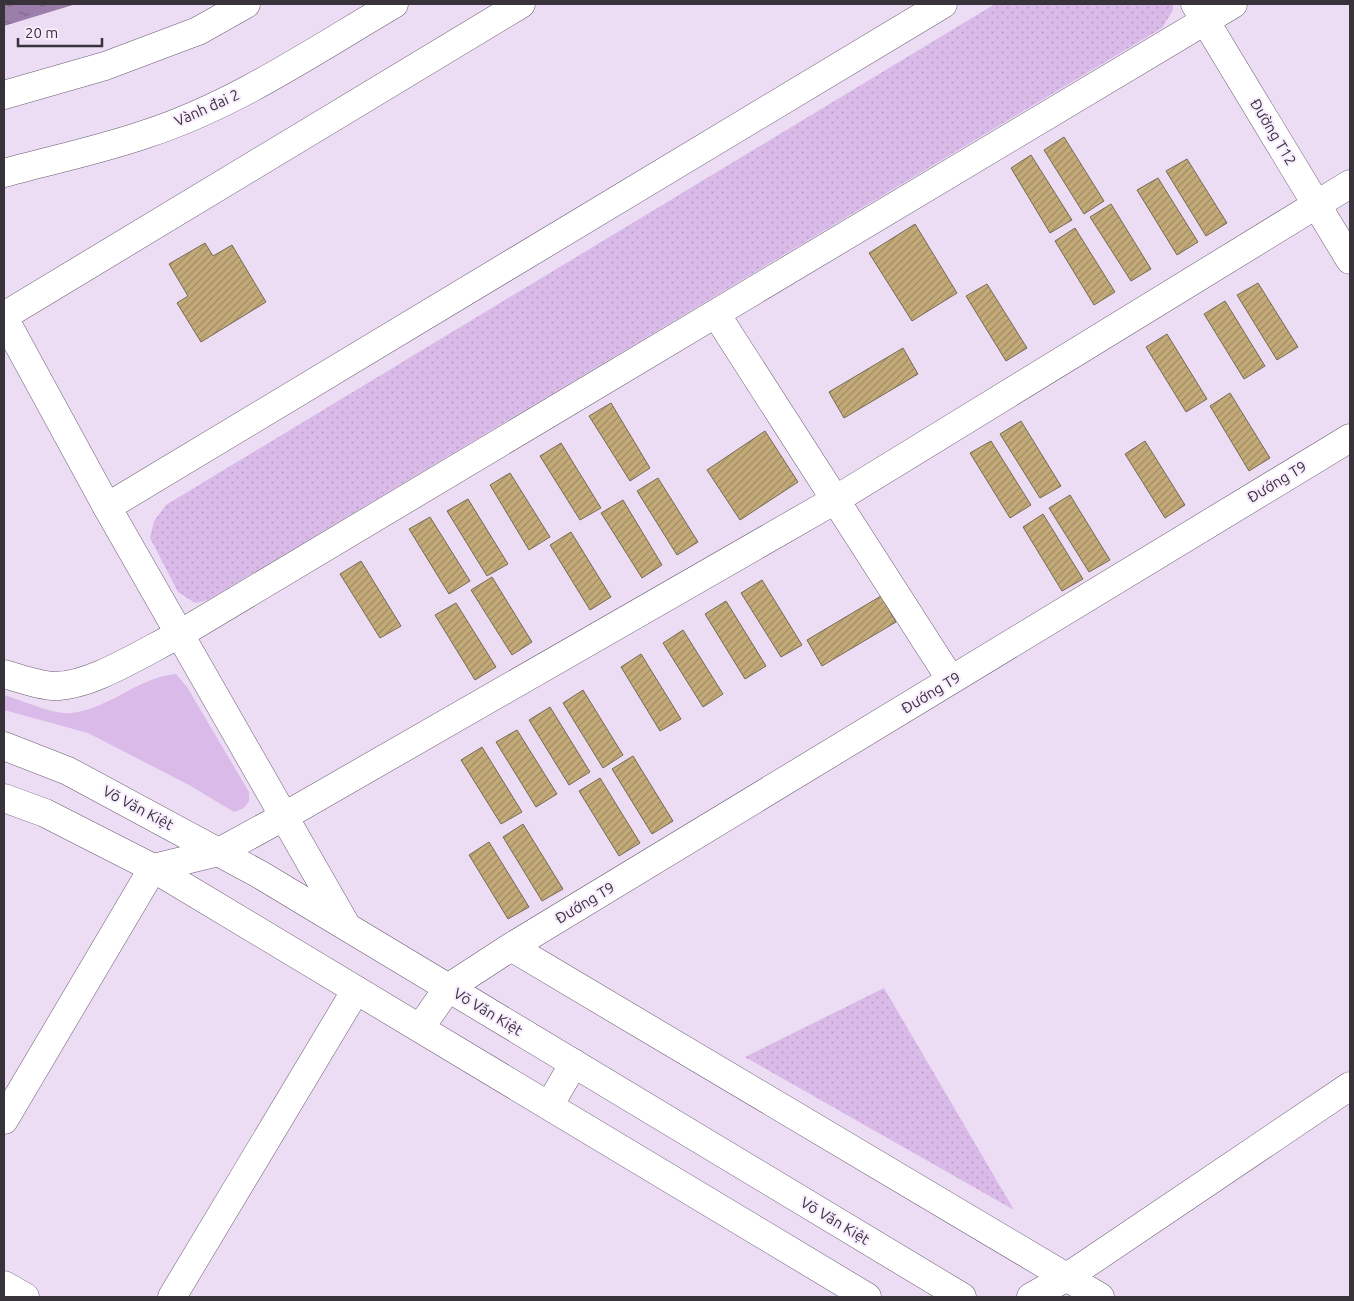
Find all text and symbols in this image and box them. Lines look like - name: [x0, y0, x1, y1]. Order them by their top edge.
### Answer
- scale bar: [18, 15, 101, 47]
- text: 20 m: [25, 24, 58, 41]
- street label: Vành đai 2: [172, 86, 242, 129]
- street label: Đường T12: [1247, 95, 1300, 168]
- street label: Đướng T9: [1244, 457, 1309, 506]
- street label: Đướng T9: [898, 668, 963, 717]
- street label: Võ Văn Kiệt: [100, 782, 176, 833]
- street label: Đướng T9: [552, 878, 617, 927]
- street label: Võ Văn Kiệt: [451, 984, 526, 1039]
- street label: Võ Văn Kiệt: [798, 1193, 873, 1248]

